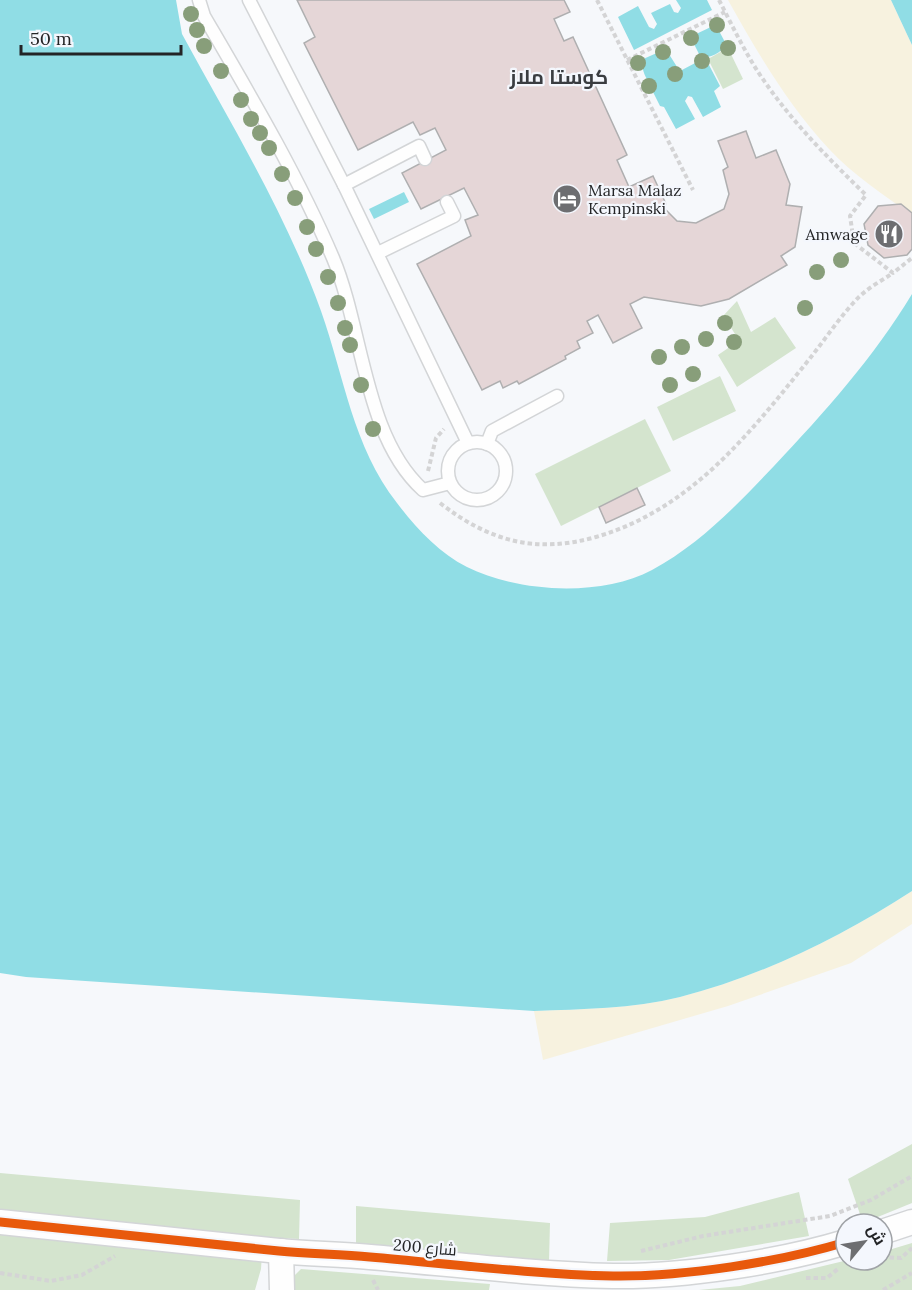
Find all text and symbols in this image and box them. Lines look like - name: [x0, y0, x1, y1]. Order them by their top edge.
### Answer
- scale bar: [21, 18, 182, 56]
- text: 50 m: [30, 27, 72, 50]
- district label: كوستا ملاز: [509, 64, 608, 89]
- place label: Marsa Malaz Kempinski: [588, 180, 681, 218]
- hotel icon: Marsa Malaz Kempinski: [551, 183, 583, 215]
- restaurant icon: Amwage: [873, 218, 905, 250]
- place label: Amwage: [804, 224, 868, 244]
- north arrow: [834, 1212, 894, 1272]
- text: ش: [863, 1221, 891, 1248]
- street label: شارع 200: [392, 1234, 458, 1262]

